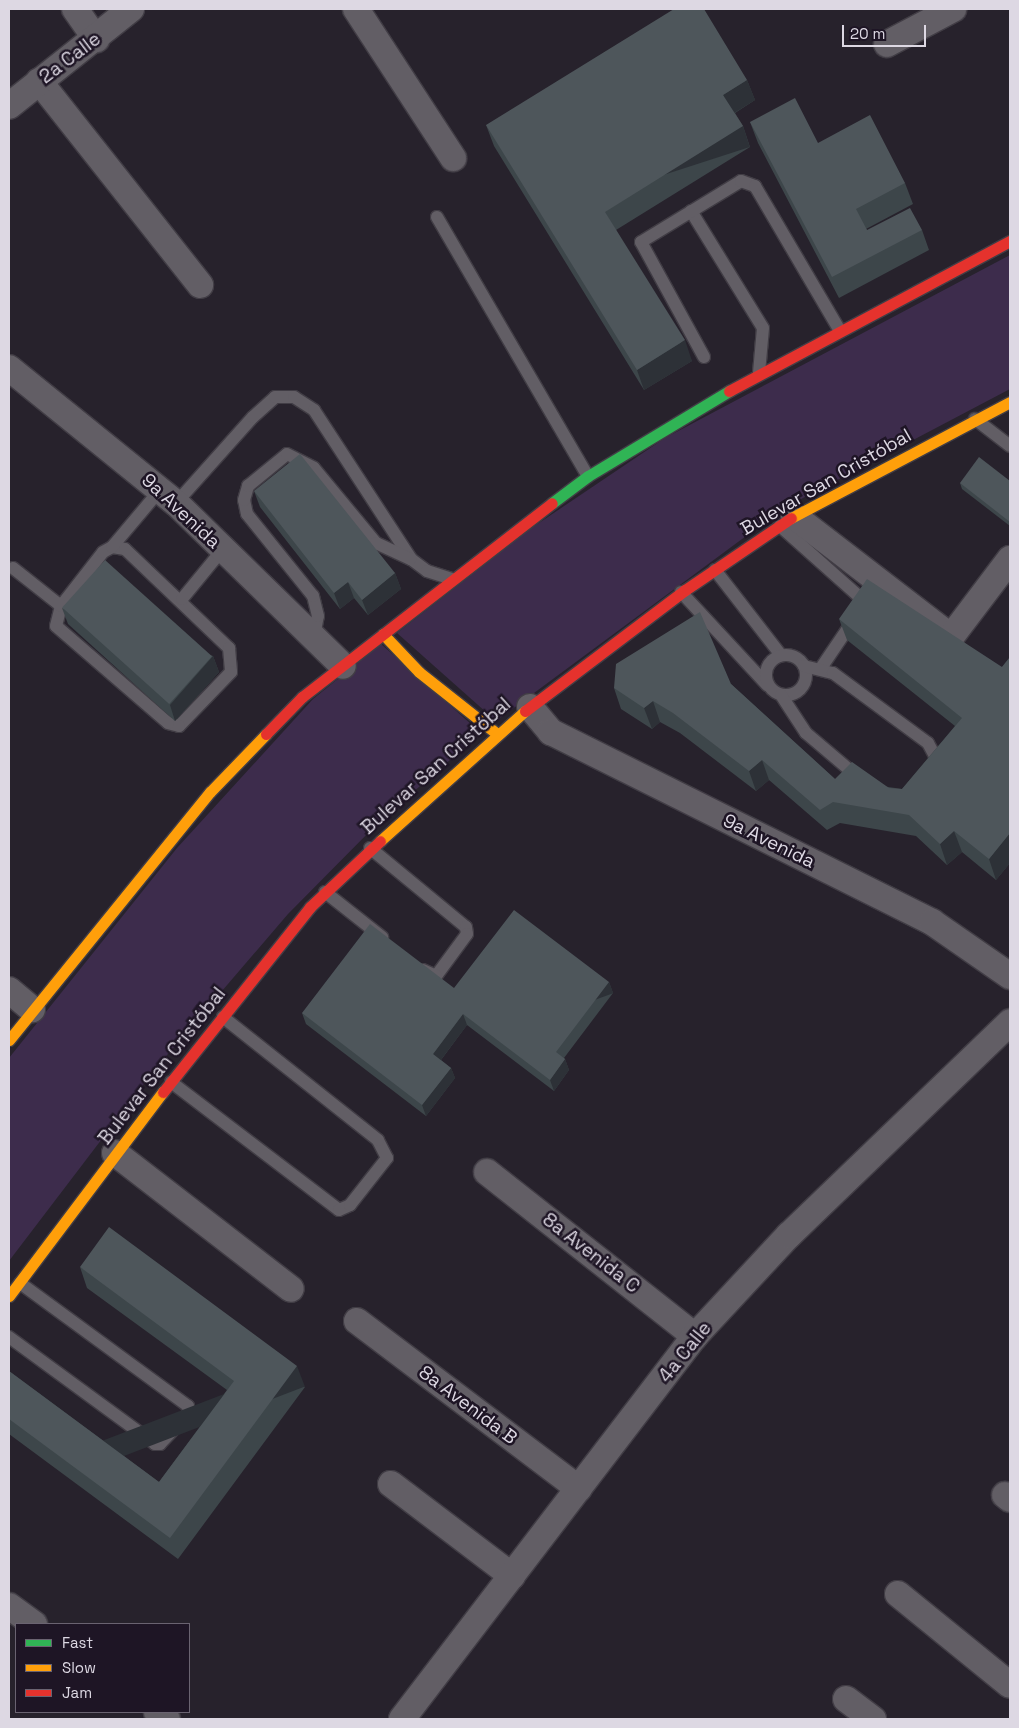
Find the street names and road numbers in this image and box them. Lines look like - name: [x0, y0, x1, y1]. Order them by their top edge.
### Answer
- street label: 2a Calle: [35, 28, 105, 88]
- street label: Bulevar San Cristóbal: [737, 424, 915, 540]
- street label: 9a Avenida: [137, 469, 225, 553]
- street label: Bulevar San Cristóbal: [356, 693, 516, 839]
- street label: 9a Avenida: [719, 809, 819, 873]
- street label: Bulevar San Cristóbal: [93, 983, 231, 1149]
- street label: 8a Avenida C: [538, 1208, 644, 1298]
- street label: 4a Calle: [654, 1317, 716, 1387]
- street label: 8a Avenida B: [414, 1361, 522, 1449]

